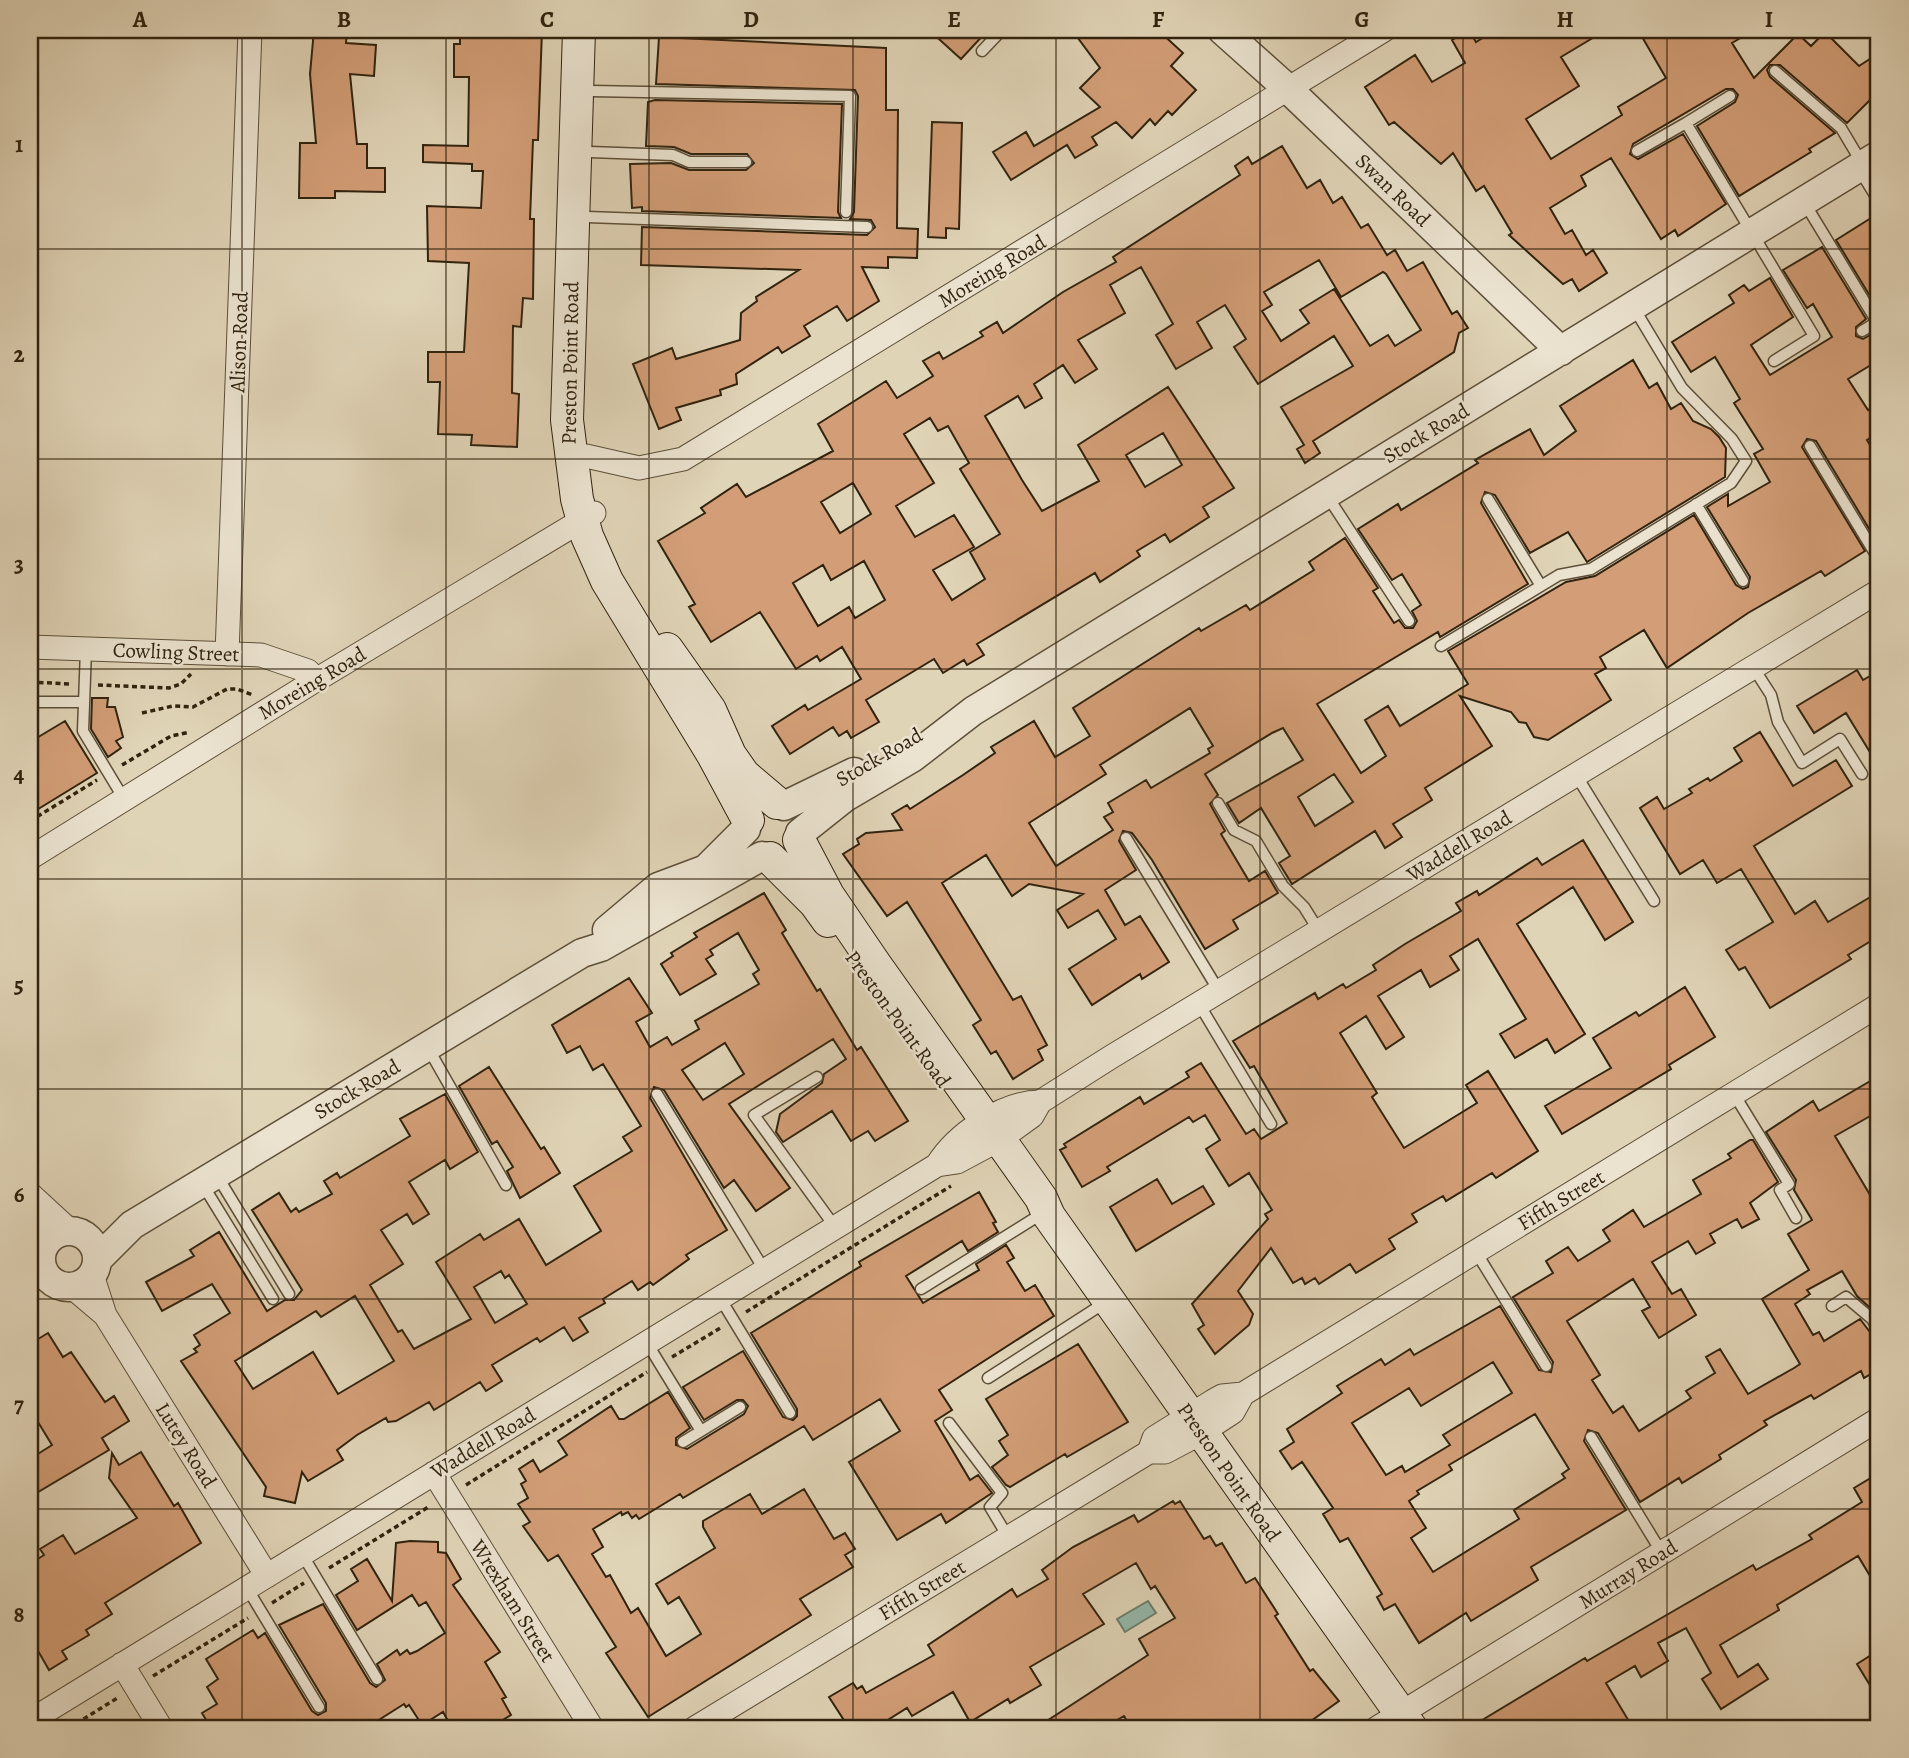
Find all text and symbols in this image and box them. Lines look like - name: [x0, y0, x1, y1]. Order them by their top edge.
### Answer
- text: A: [132, 4, 148, 35]
- text: B: [337, 4, 351, 35]
- text: C: [540, 4, 554, 35]
- text: D: [743, 4, 759, 35]
- text: E: [947, 4, 961, 35]
- text: F: [1152, 4, 1165, 35]
- text: G: [1354, 4, 1370, 35]
- text: H: [1556, 4, 1574, 35]
- text: I: [1765, 4, 1773, 35]
- text: 1: [15, 129, 23, 160]
- street label: Swan Road: [1349, 147, 1437, 233]
- street label: Moreing Road: [933, 227, 1052, 314]
- street label: Preston Point Road: [555, 280, 585, 445]
- street label: Alison Road: [223, 290, 255, 394]
- text: 2: [13, 339, 25, 370]
- street label: Stock Road: [1378, 396, 1475, 470]
- text: 3: [14, 549, 24, 580]
- street label: Cowling Street: [112, 636, 240, 668]
- street label: Moreing Road: [253, 639, 372, 726]
- street label: Stock Road: [831, 721, 928, 793]
- text: 4: [14, 759, 25, 790]
- street label: Waddell Road: [1400, 803, 1517, 889]
- street label: Preston Point Road: [839, 945, 958, 1094]
- text: 5: [14, 969, 24, 1000]
- street label: Stock Road: [309, 1052, 406, 1126]
- street label: Fifth Street: [1512, 1163, 1610, 1237]
- text: 6: [14, 1179, 25, 1210]
- text: 7: [14, 1389, 24, 1420]
- street label: Lutey Road: [149, 1397, 224, 1494]
- street label: Preston Point Road: [1171, 1397, 1288, 1548]
- street label: Waddell Road: [424, 1400, 541, 1486]
- street label: Murray Road: [1573, 1532, 1683, 1615]
- street label: Wrexham Street: [464, 1533, 562, 1668]
- street label: Fifth Street: [873, 1553, 971, 1627]
- text: 8: [13, 1599, 25, 1630]

